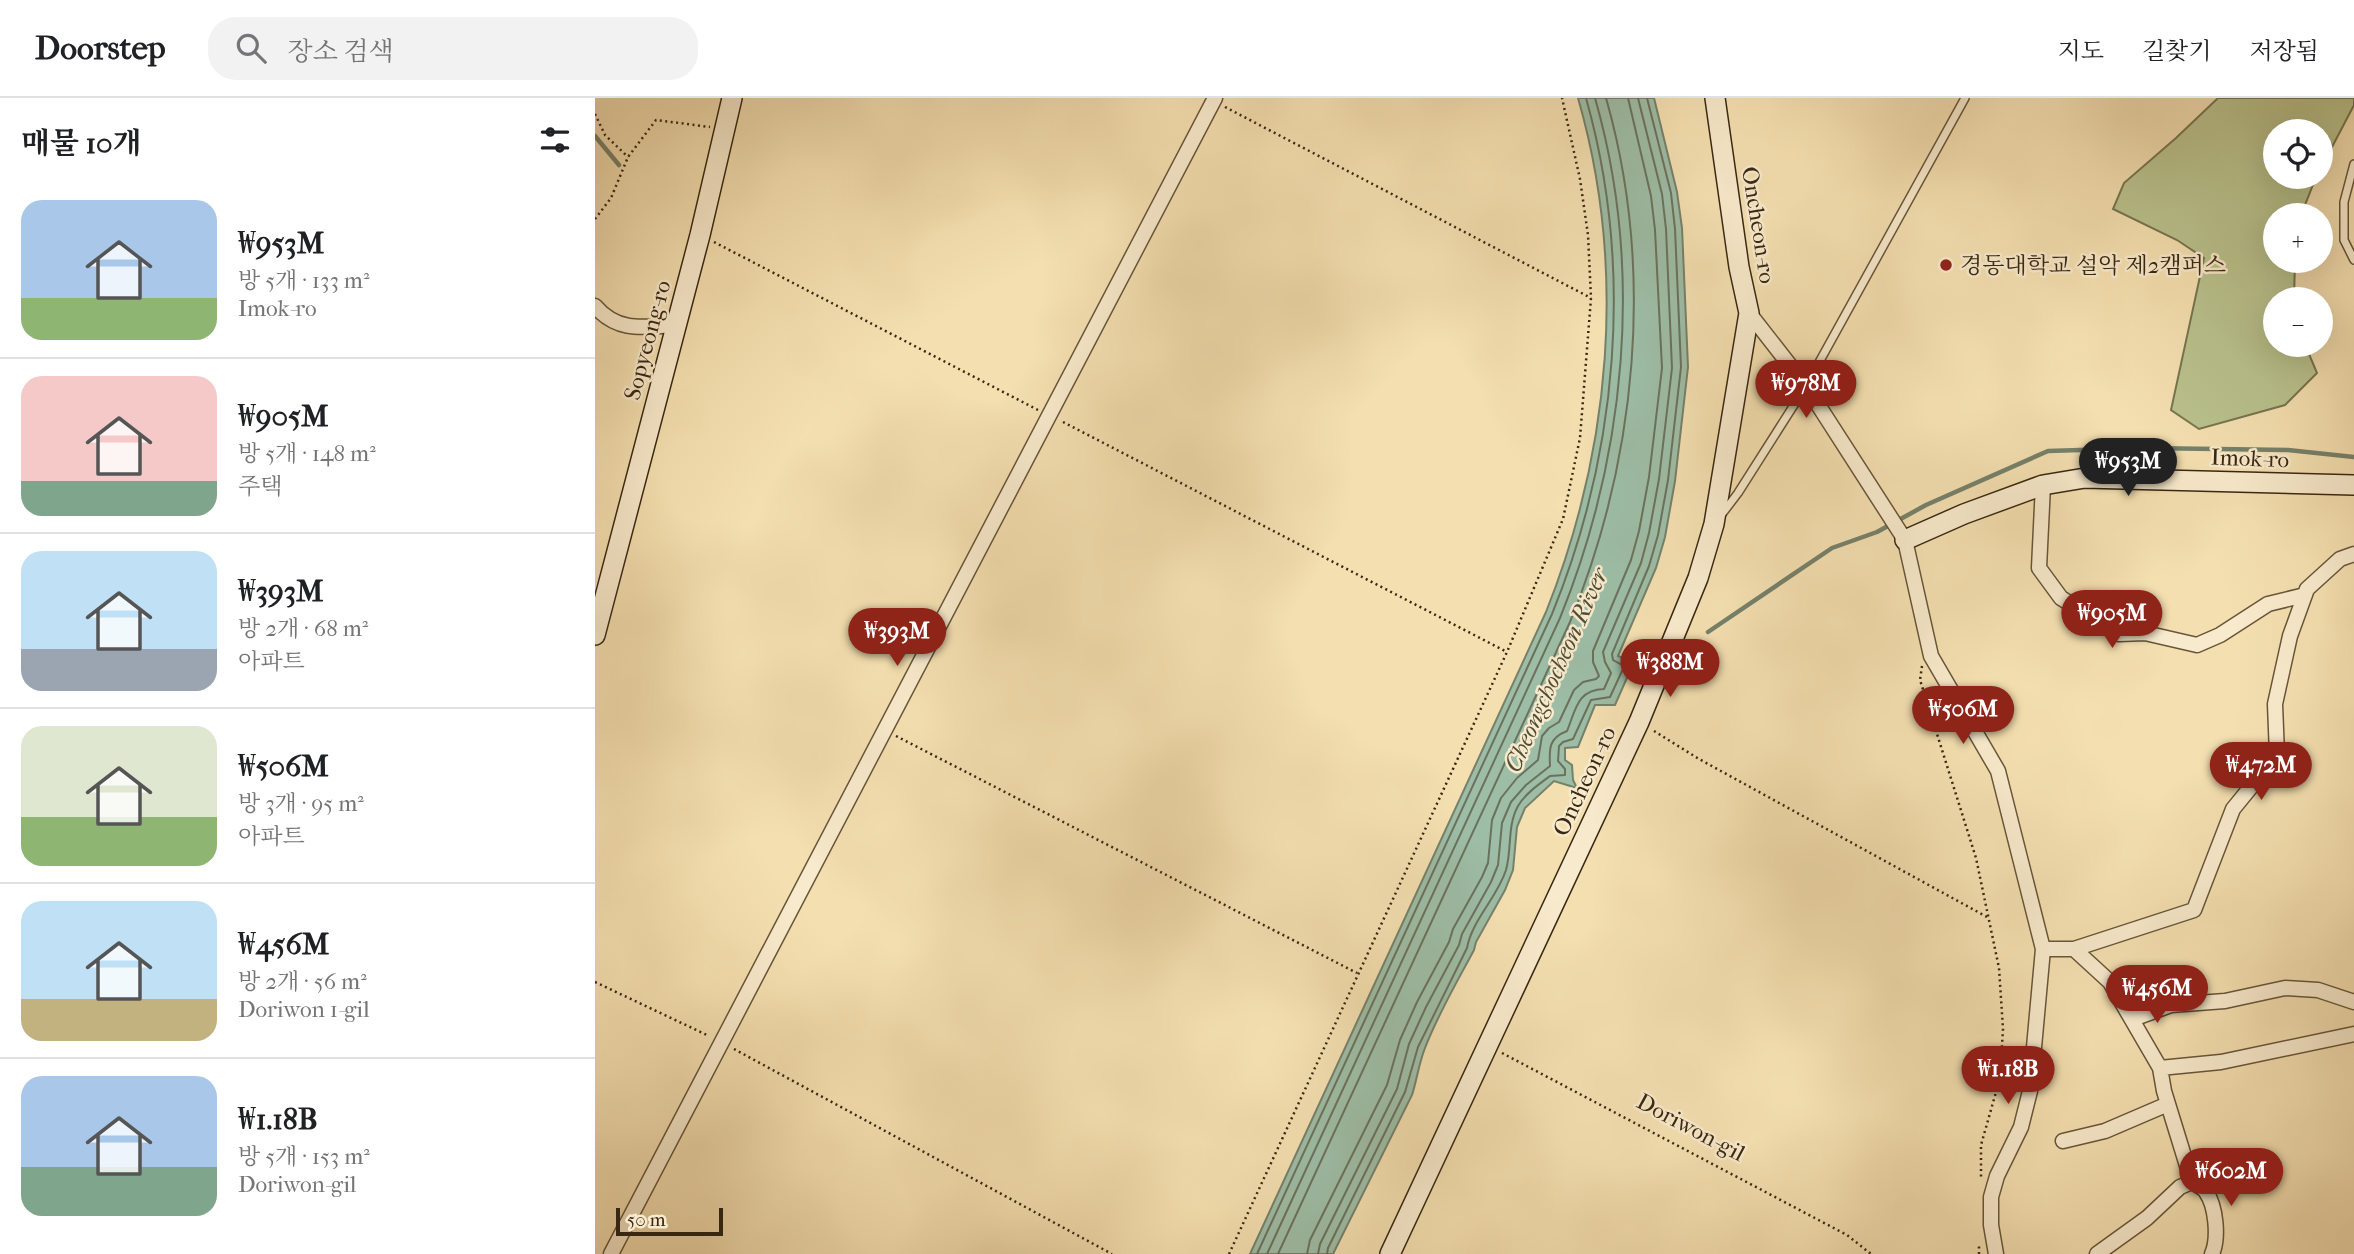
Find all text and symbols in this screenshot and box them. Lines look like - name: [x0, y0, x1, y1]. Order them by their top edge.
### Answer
- search box: [208, 17, 698, 80]
- text: Doorstep: [35, 29, 166, 68]
- icon: search: [232, 29, 270, 67]
- text: 장소 검색: [288, 36, 394, 67]
- text: 지도: [2058, 37, 2104, 65]
- text: 길찾기: [2142, 37, 2211, 65]
- text: 저장됨: [2249, 37, 2319, 65]
- map controls: [2263, 119, 2333, 357]
- button: locate: [2263, 119, 2333, 189]
- icon: filters: [536, 121, 574, 159]
- text: 매물 10개: [21, 126, 141, 161]
- street label: Oncheon-ro: [1736, 165, 1781, 285]
- button: +: [2263, 203, 2333, 273]
- text: ₩953M: [238, 226, 324, 261]
- icon: home: [77, 228, 161, 312]
- place label: 경동대학교 설악 제2캠퍼스: [1960, 252, 2226, 279]
- marker: 경동대학교 설악 제2캠퍼스: [1938, 257, 1954, 273]
- text: 방 5개 · 133 m²: [238, 267, 369, 294]
- street label: Sopyeong-ro: [619, 277, 676, 403]
- button: −: [2263, 287, 2333, 357]
- text: Imok-ro: [238, 295, 317, 322]
- pin: ₩978M: [1757, 360, 1855, 420]
- text: ₩978M: [1771, 369, 1841, 396]
- text: ₩905M: [238, 399, 328, 434]
- icon: home: [77, 404, 161, 488]
- pin: ₩953M: [2079, 438, 2177, 498]
- text: 방 5개 · 148 m²: [238, 440, 376, 467]
- street label: Imok-ro: [2210, 444, 2290, 473]
- text: ₩953M: [2095, 447, 2161, 474]
- text: 주택: [238, 473, 282, 500]
- water label: Cheongchocheon River: [1498, 562, 1614, 776]
- text: ₩393M: [238, 574, 323, 609]
- icon: home: [77, 579, 161, 663]
- pin: ₩905M: [2063, 590, 2161, 650]
- text: ₩905M: [2077, 599, 2147, 626]
- pin: ₩393M: [848, 608, 946, 668]
- text: 방 2개 · 68 m²: [238, 615, 368, 642]
- text: ₩393M: [864, 617, 930, 644]
- pin: ₩388M: [1621, 640, 1719, 699]
- text: 아파트: [238, 648, 305, 675]
- text: ₩388M: [1636, 648, 1704, 675]
- pin: ₩506M: [1914, 686, 2012, 746]
- text: ₩506M: [1928, 695, 1998, 722]
- street label: Oncheon-ro: [1547, 722, 1622, 840]
- pin: ₩472M: [2212, 742, 2310, 802]
- text: ₩506M: [238, 749, 329, 784]
- text: ₩472M: [2226, 751, 2296, 778]
- icon: home: [77, 754, 161, 838]
- text: 방 3개 · 95 m²: [238, 790, 364, 817]
- text: 아파트: [238, 823, 305, 850]
- text: ₩456M: [238, 927, 329, 962]
- icon: home: [77, 929, 161, 1013]
- pin: ₩456M: [2108, 965, 2206, 1025]
- text: 방 2개 · 56 m²: [238, 968, 367, 995]
- text: ₩456M: [2122, 974, 2192, 1001]
- text: Doriwon 1-gil: [238, 996, 370, 1023]
- pin: ₩1.18B: [1951, 1046, 2065, 1106]
- text: ₩1.18B: [1978, 1055, 2038, 1082]
- street label: Doriwon-gil: [1632, 1088, 1750, 1167]
- text: ₩1.18B: [238, 1102, 317, 1137]
- icon: home: [77, 1104, 161, 1188]
- text: 방 5개 · 153 m²: [238, 1143, 370, 1170]
- pin: ₩602M: [2182, 1148, 2280, 1208]
- text: ₩602M: [2195, 1157, 2267, 1184]
- text: Doriwon-gil: [238, 1171, 356, 1198]
- scale bar: [616, 1205, 723, 1237]
- text: 50 m: [627, 1209, 666, 1231]

